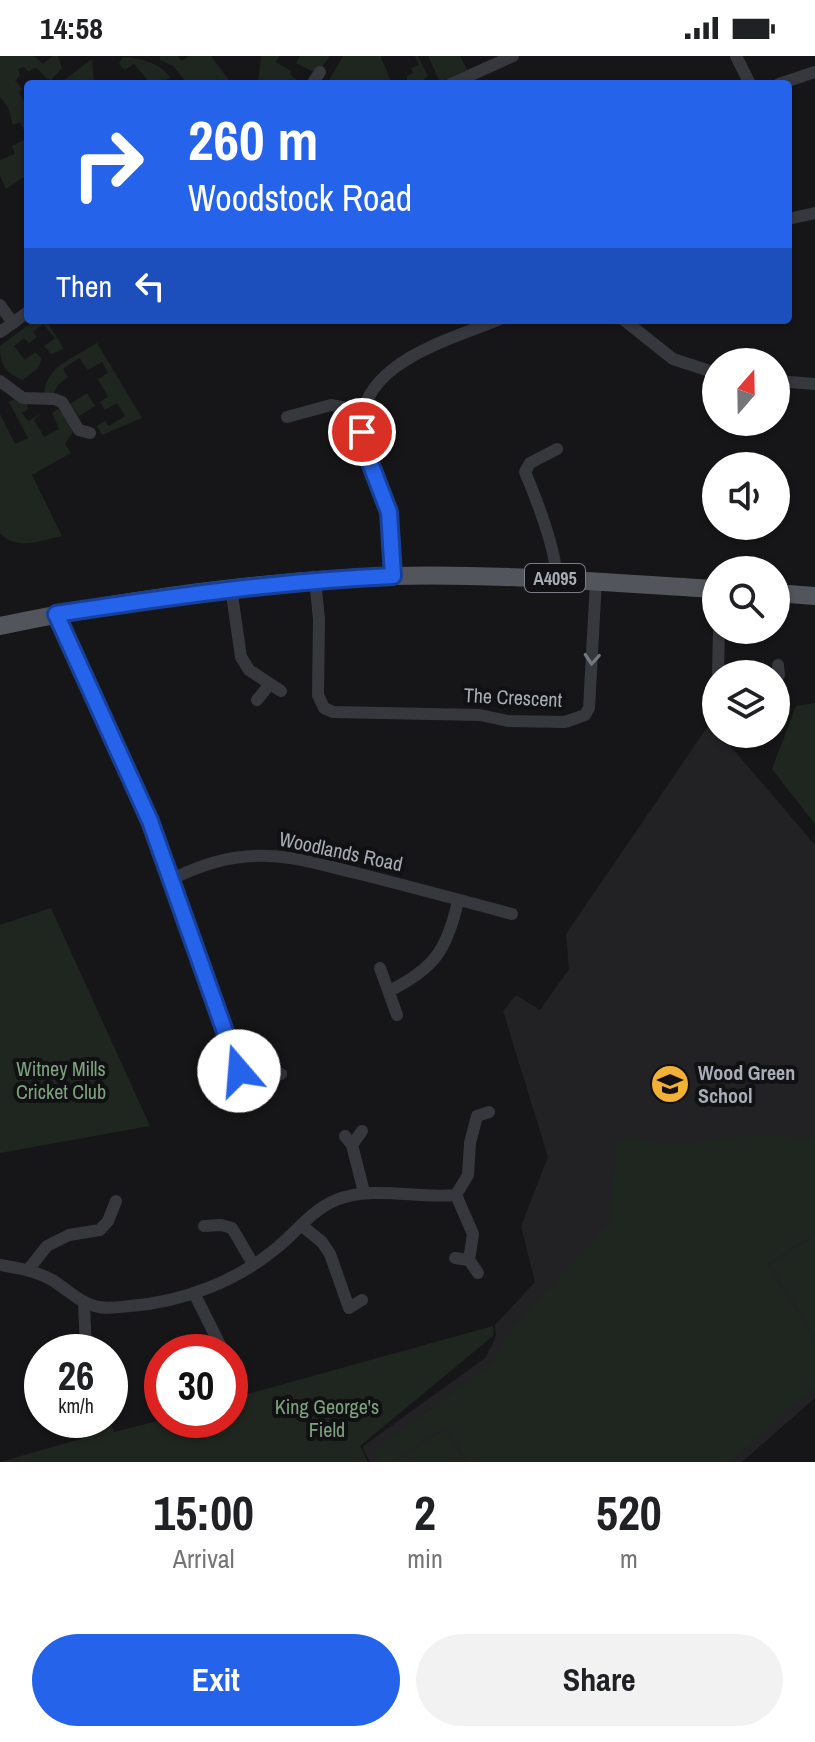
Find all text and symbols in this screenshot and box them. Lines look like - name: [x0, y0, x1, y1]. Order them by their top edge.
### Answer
- text: 14:58: [40, 8, 103, 48]
- text: 260 m: [188, 102, 318, 177]
- icon: right: [56, 112, 160, 216]
- text: Woodstock Road: [188, 174, 412, 222]
- icon: left: [128, 264, 172, 308]
- text: Then: [56, 266, 112, 306]
- north arrow: [702, 348, 790, 436]
- map controls: [702, 348, 790, 748]
- pin: [328, 398, 396, 466]
- icon: arrive: [340, 410, 384, 454]
- button: sound: [702, 452, 790, 540]
- button: search: [702, 556, 790, 644]
- road number: A4095: [525, 564, 585, 592]
- one-way arrow: [584, 653, 601, 666]
- button: layers: [702, 660, 790, 748]
- street label: The Crescent: [463, 681, 563, 713]
- street label: Woodlands Road: [277, 825, 405, 877]
- position arrow: [197, 1029, 281, 1113]
- park label: Witney Mills Cricket Club: [16, 1055, 106, 1105]
- place label: Wood Green School: [698, 1059, 795, 1109]
- school or university icon: Wood Green School: [649, 1063, 691, 1105]
- speed limit sign: 30: [144, 1334, 248, 1438]
- text: 26: [58, 1349, 94, 1402]
- text: km/h: [58, 1392, 94, 1419]
- park label: King George's Field: [275, 1393, 379, 1443]
- text: 15:00: [153, 1480, 254, 1545]
- text: 2: [414, 1480, 436, 1545]
- text: 520: [596, 1480, 662, 1545]
- text: Arrival: [173, 1541, 234, 1576]
- text: min: [407, 1541, 443, 1576]
- text: m: [620, 1541, 638, 1576]
- button: Exit: [32, 1634, 400, 1726]
- button: Share: [416, 1634, 783, 1726]

